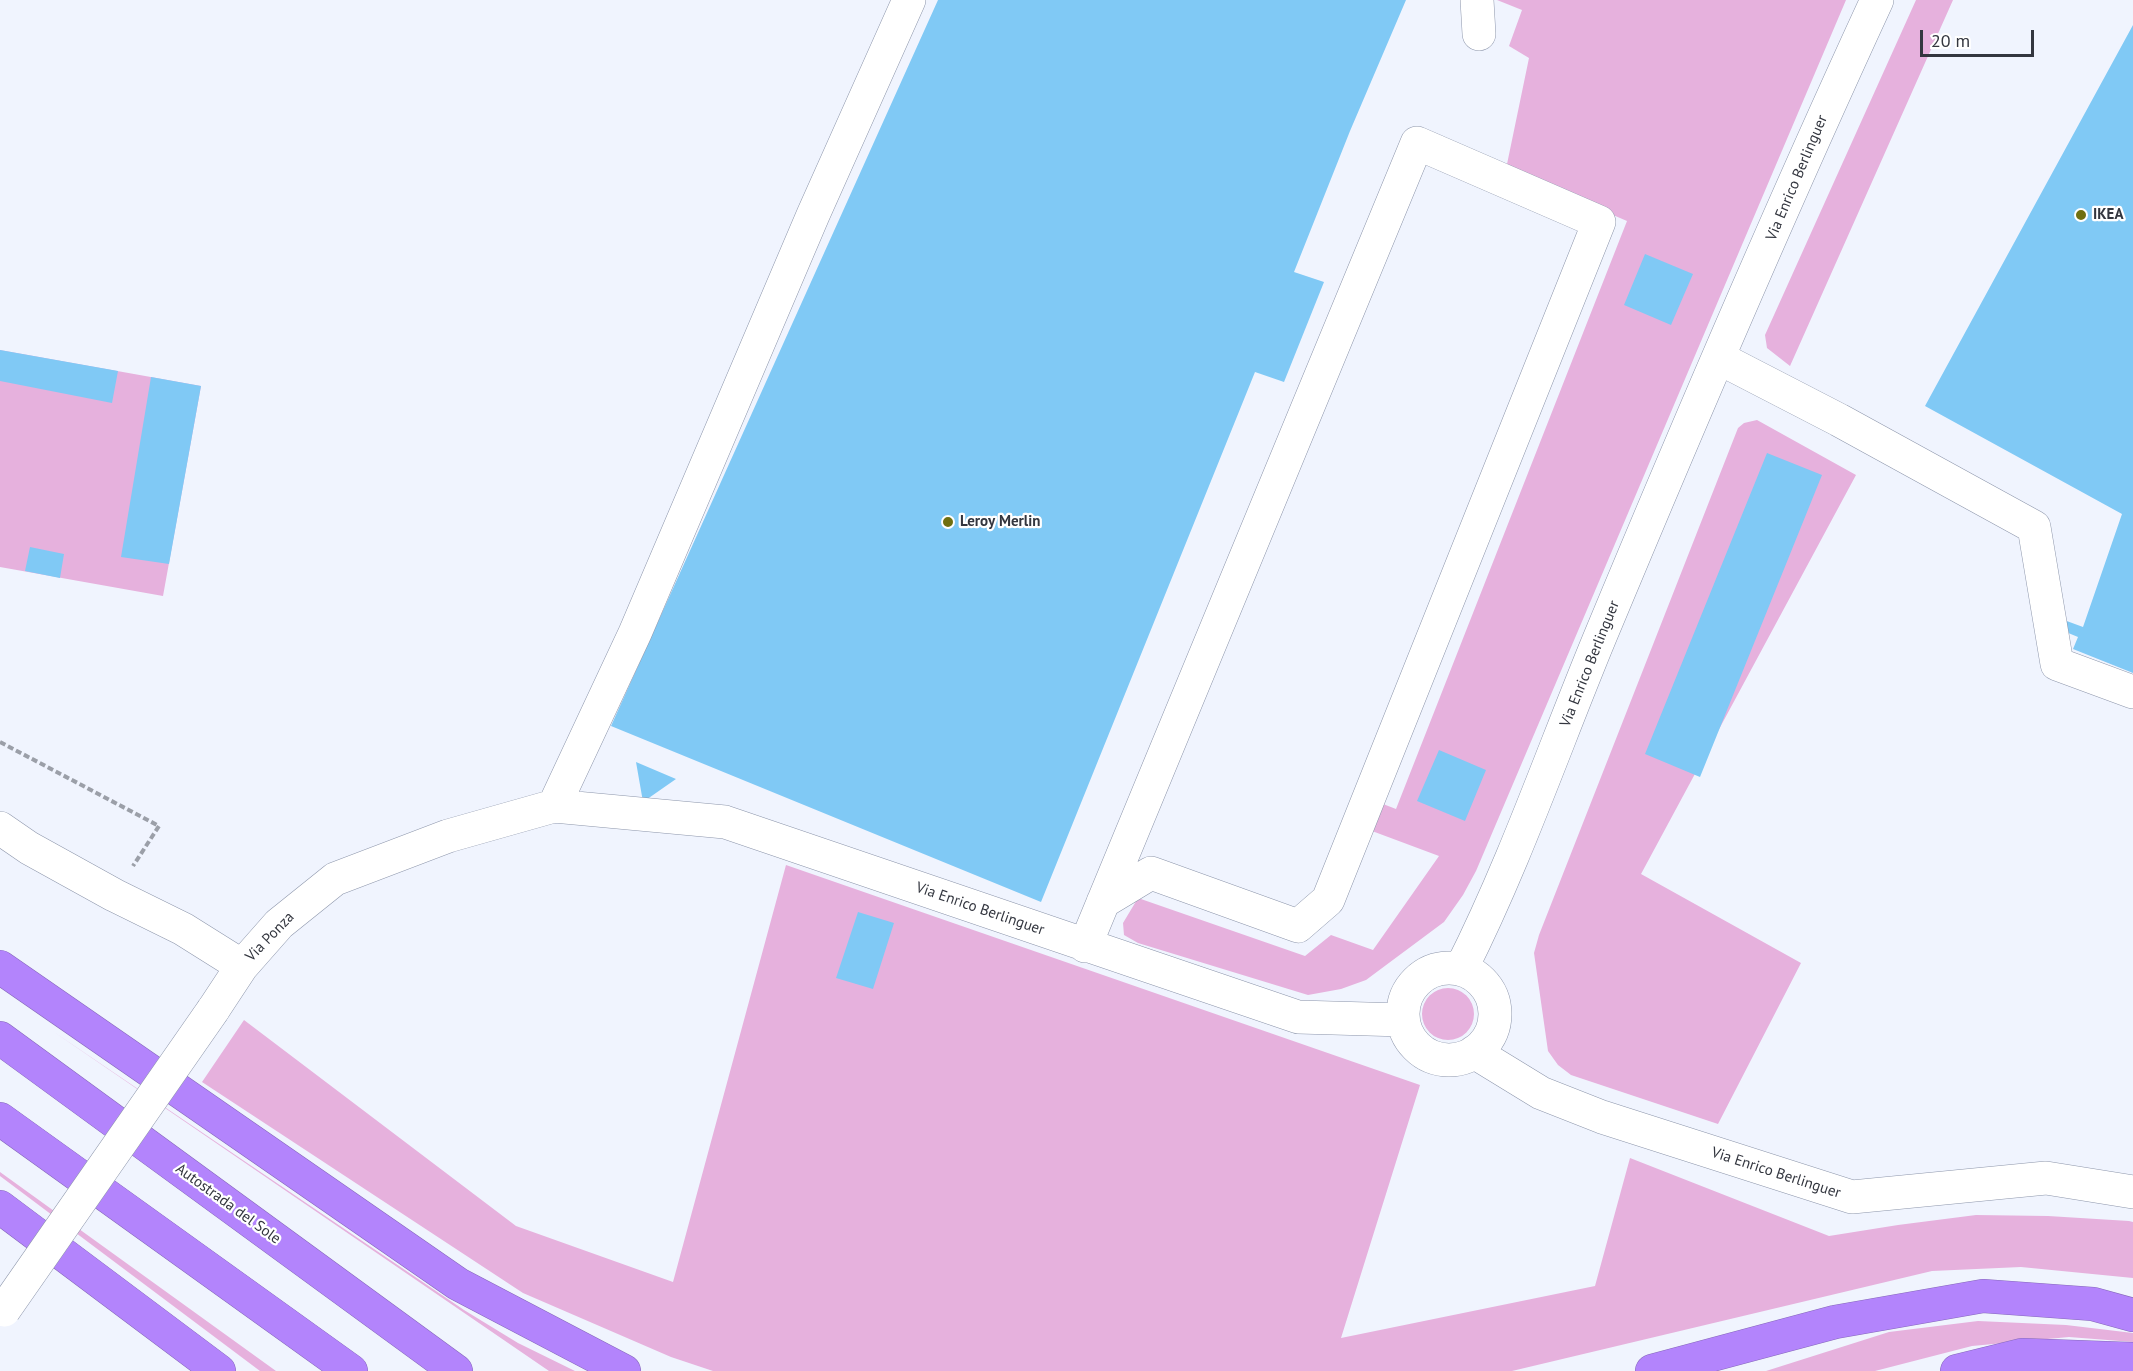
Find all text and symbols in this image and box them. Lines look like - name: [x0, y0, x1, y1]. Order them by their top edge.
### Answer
- scale bar: [1923, 18, 2037, 56]
- text: 20 m: [1931, 29, 1970, 52]
- street label: Via Enrico Berlinguer: [1762, 112, 1832, 244]
- place label: IKEA: [2093, 206, 2123, 224]
- marker: IKEA: [2074, 208, 2088, 222]
- place label: Leroy Merlin: [960, 513, 1040, 531]
- marker: Leroy Merlin: [941, 515, 955, 529]
- street label: Via Enrico Berlinguer: [1556, 598, 1624, 730]
- street label: Via Enrico Berlinguer: [913, 879, 1047, 939]
- street label: Via Ponza: [242, 908, 298, 966]
- street label: Via Enrico Berlinguer: [1709, 1144, 1843, 1202]
- street label: Autostrada del Sole: [172, 1160, 284, 1248]

